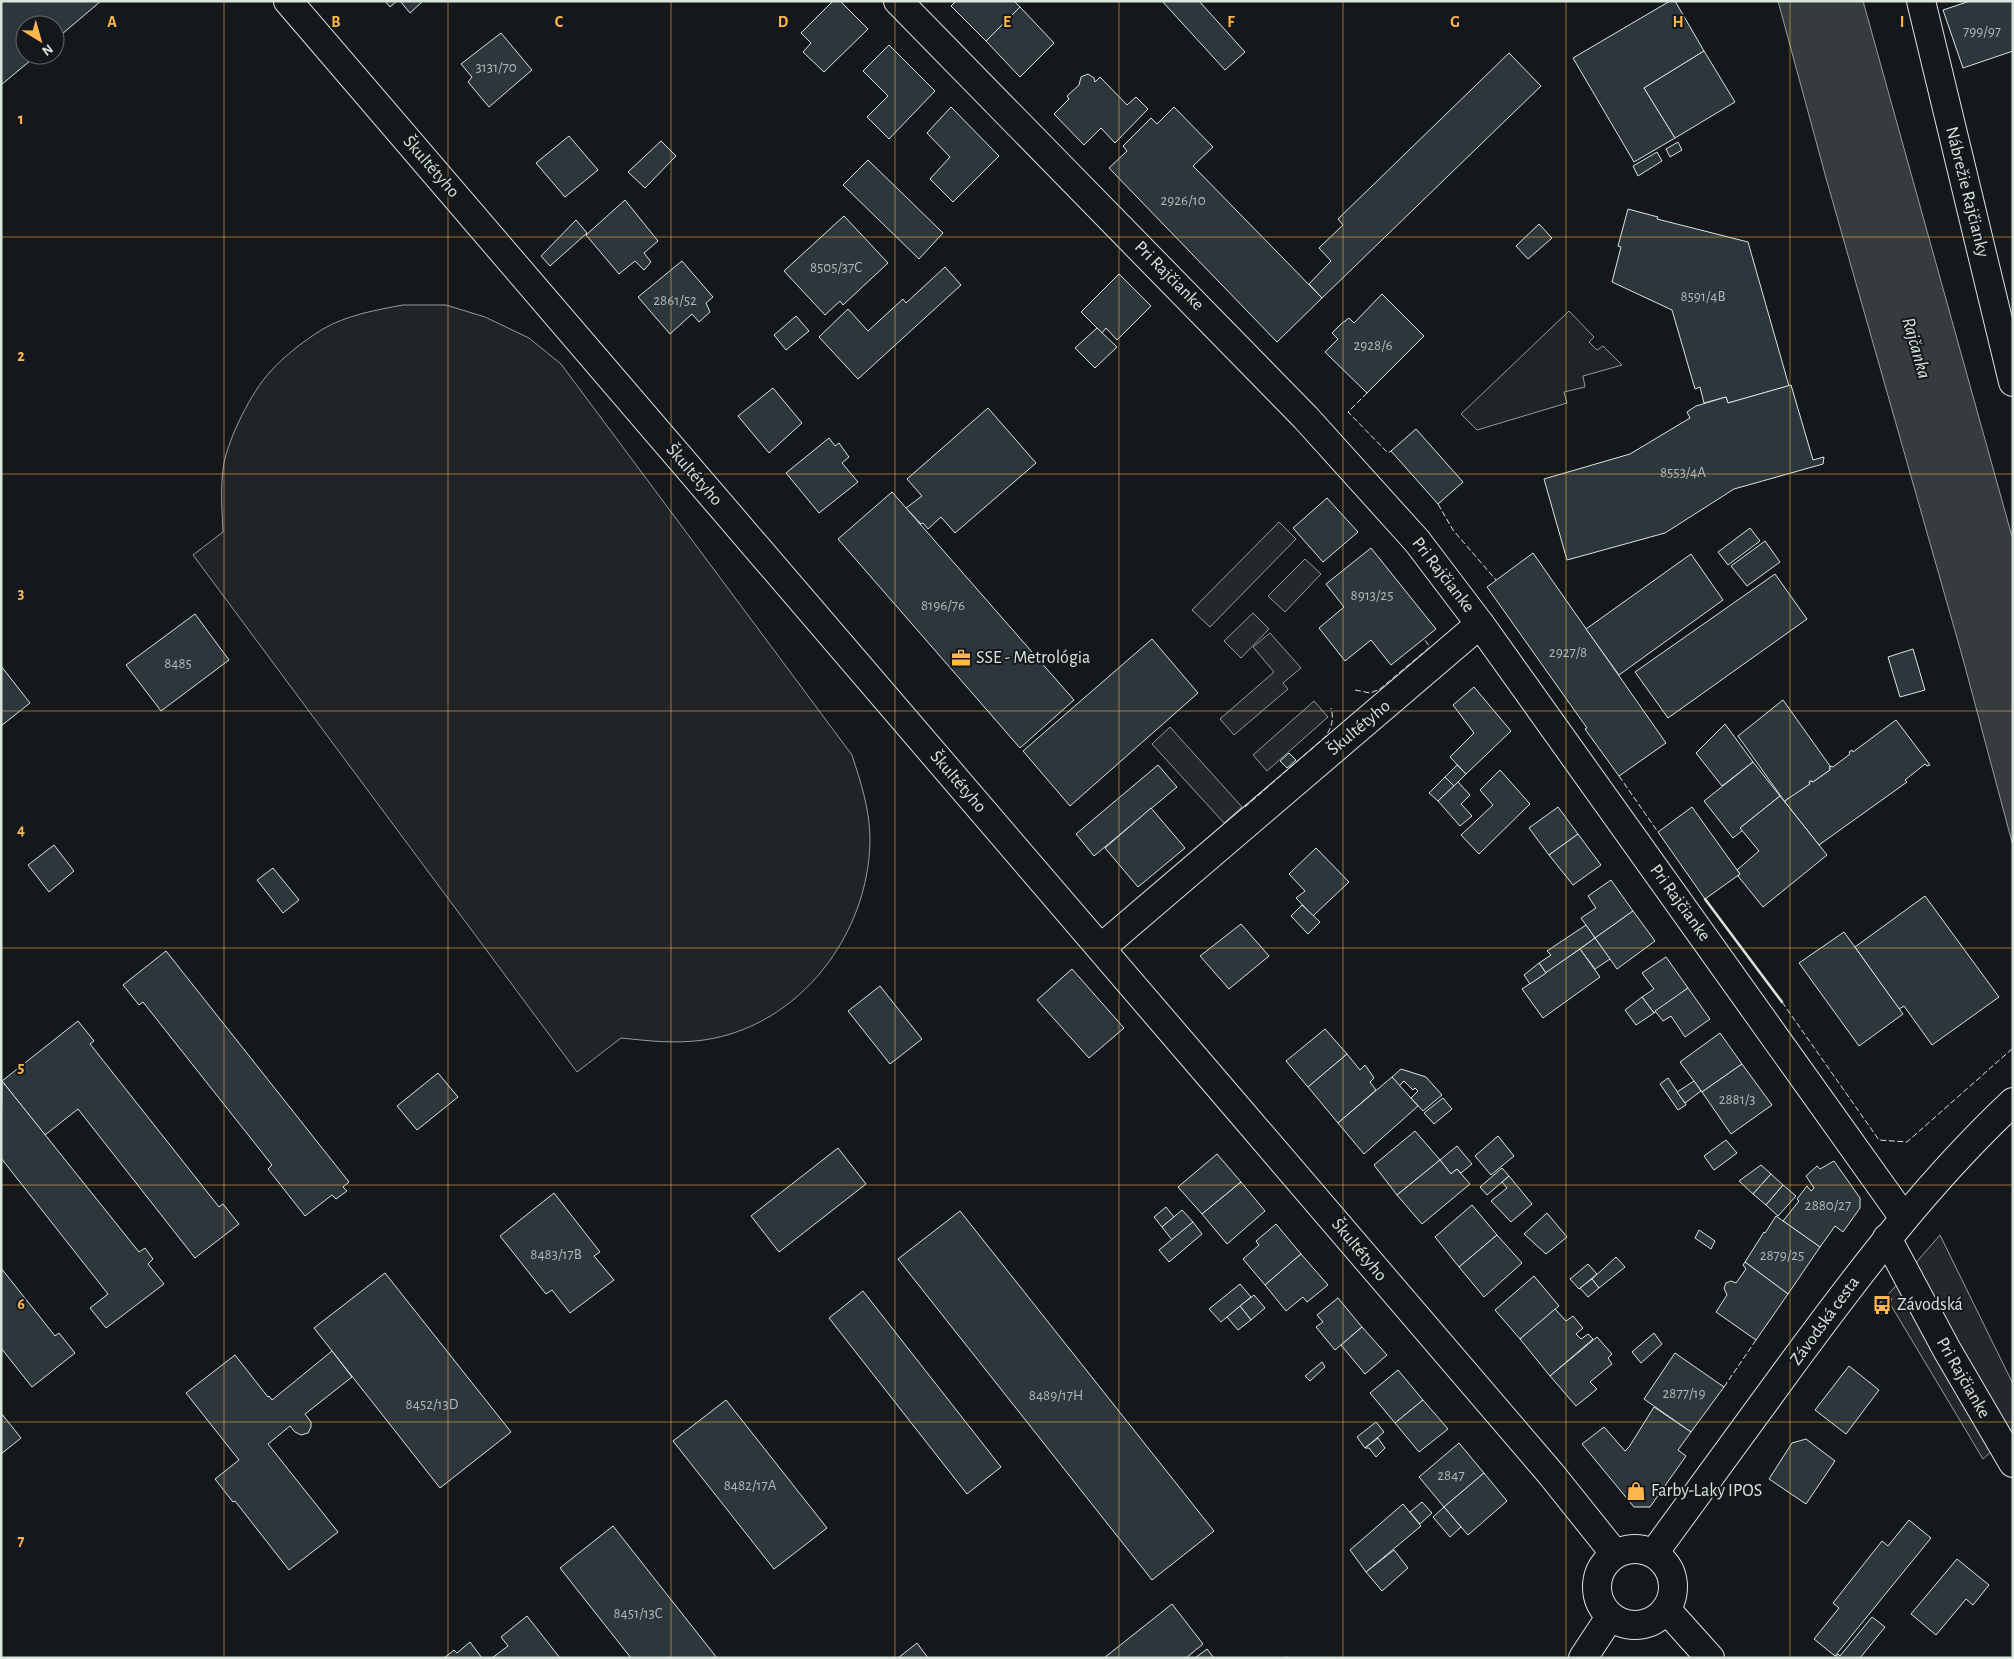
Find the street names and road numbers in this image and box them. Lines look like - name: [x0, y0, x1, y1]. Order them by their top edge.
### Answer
- street label: Nábrežie Rajčianky: [1942, 125, 1992, 259]
- street label: Škultétyho: [399, 131, 465, 202]
- street label: Pri Rajčianke: [1131, 238, 1207, 314]
- street label: Škultétyho: [662, 439, 728, 510]
- street label: Pri Rajčianke: [1408, 534, 1478, 616]
- street label: Škultétyho: [1322, 694, 1394, 759]
- street label: Škultétyho: [926, 746, 992, 817]
- street label: Pri Rajčianke: [1646, 861, 1714, 945]
- street label: Škultétyho: [1328, 1213, 1393, 1285]
- street label: Závodská cesta: [1787, 1273, 1863, 1369]
- street label: Pri Rajčianke: [1933, 1335, 1993, 1421]

